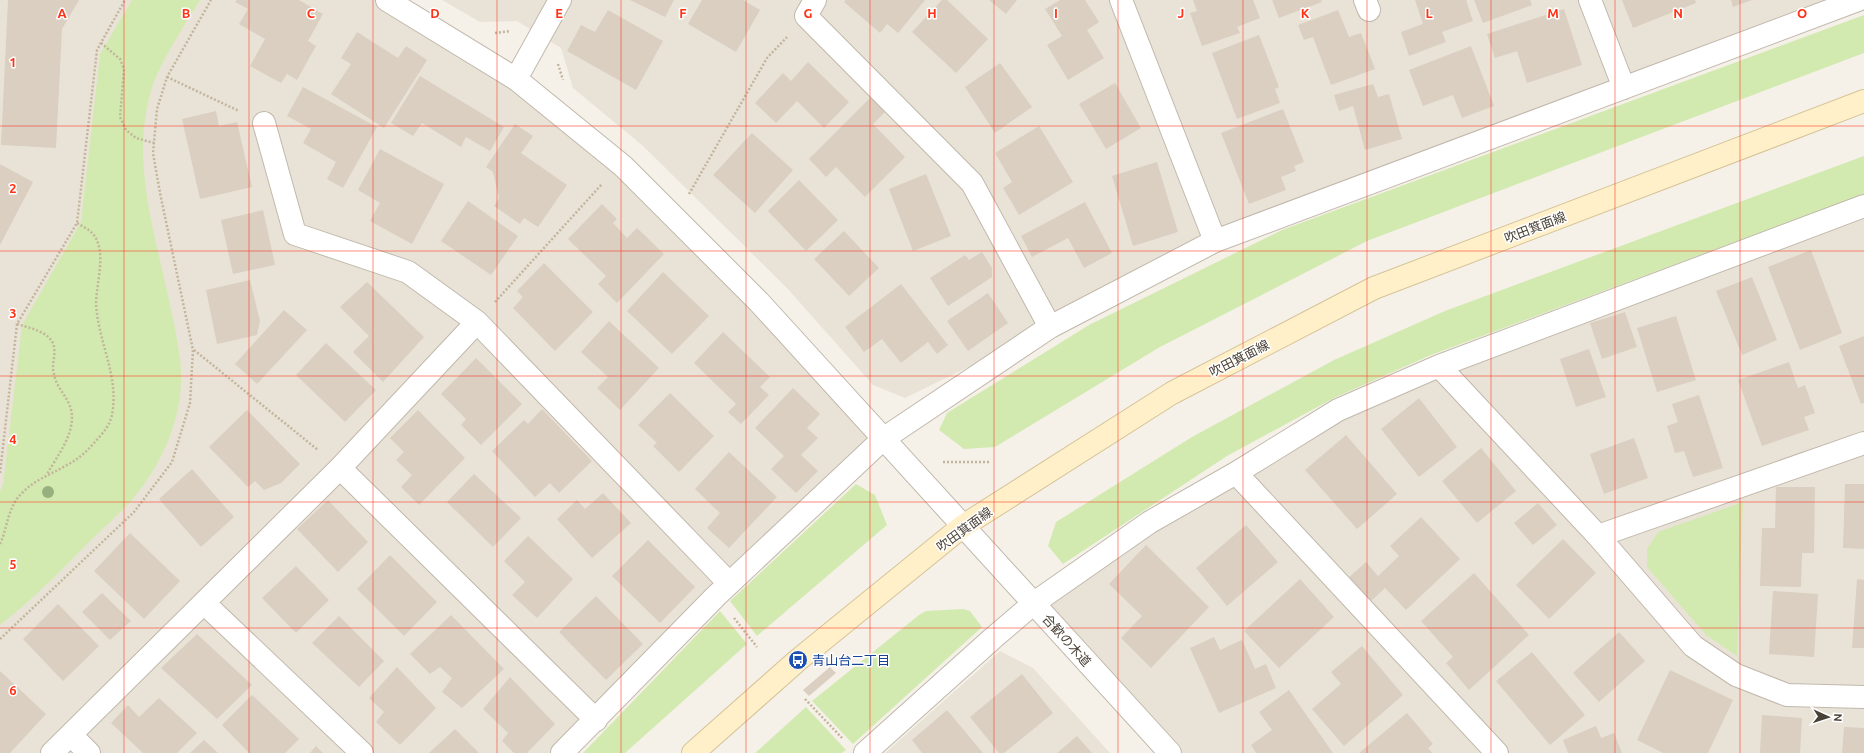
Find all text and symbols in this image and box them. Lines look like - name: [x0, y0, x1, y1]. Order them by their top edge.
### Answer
- text: A: [57, 6, 67, 20]
- text: B: [182, 6, 191, 20]
- text: C: [307, 6, 316, 20]
- text: D: [430, 6, 440, 20]
- text: E: [555, 6, 563, 20]
- text: F: [679, 6, 687, 20]
- text: G: [804, 6, 813, 20]
- text: H: [927, 6, 937, 20]
- text: I: [1054, 6, 1058, 20]
- text: J: [1178, 6, 1184, 20]
- text: K: [1301, 6, 1310, 20]
- text: L: [1425, 6, 1433, 20]
- text: M: [1547, 6, 1559, 20]
- text: N: [1673, 6, 1683, 20]
- text: O: [1797, 6, 1807, 20]
- text: 1: [9, 55, 17, 69]
- text: 2: [9, 181, 17, 195]
- street label: 吹田箕面線: [1502, 209, 1568, 245]
- text: 3: [9, 306, 17, 320]
- street label: 吹田箕面線: [1207, 337, 1271, 379]
- text: 4: [9, 432, 17, 446]
- street label: 吹田箕面線: [934, 504, 994, 554]
- text: 5: [9, 557, 17, 571]
- street label: 合歓の木道: [1040, 611, 1094, 669]
- bus stop icon: 青山台二丁目: [787, 649, 809, 671]
- place label: 青山台二丁目: [812, 653, 890, 667]
- text: 6: [9, 683, 17, 697]
- north arrow: [1808, 697, 1848, 737]
- text: N: [1832, 713, 1844, 722]

